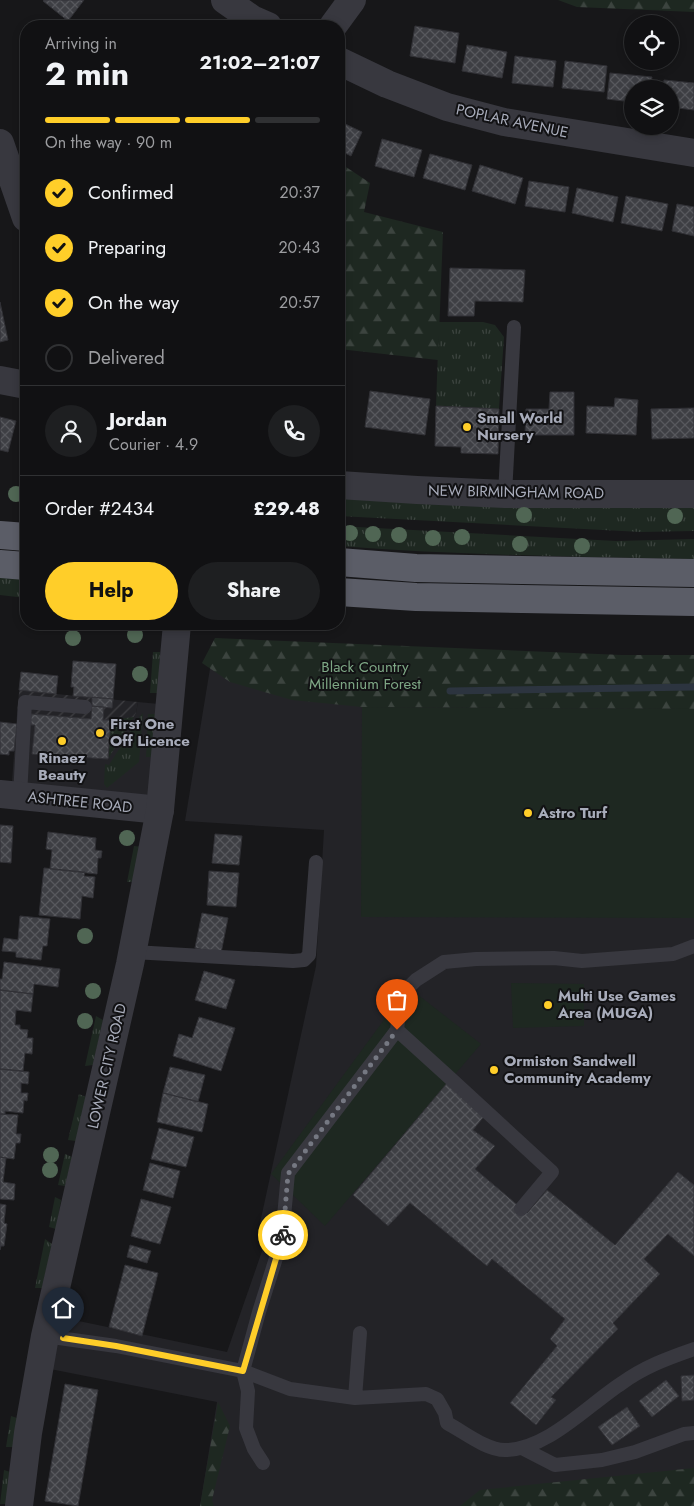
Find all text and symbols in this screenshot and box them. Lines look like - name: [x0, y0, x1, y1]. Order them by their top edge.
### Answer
- map controls: [624, 15, 679, 135]
- button: locate: [624, 15, 679, 70]
- text: Arriving in: [45, 32, 117, 55]
- text: 21:02–21:07: [200, 49, 320, 76]
- text: 2 min: [45, 51, 129, 97]
- button: layers: [624, 80, 679, 135]
- street label: POPLAR AVENUE: [454, 98, 570, 144]
- text: On the way · 90 m: [45, 131, 172, 154]
- icon: check: [45, 179, 73, 207]
- text: Confirmed: [88, 179, 174, 206]
- text: 20:37: [280, 181, 320, 204]
- icon: check: [45, 234, 73, 262]
- text: Preparing: [88, 234, 166, 261]
- text: 20:43: [278, 236, 320, 259]
- icon: check: [45, 289, 73, 317]
- text: On the way: [88, 289, 179, 316]
- text: 20:57: [279, 291, 320, 314]
- text: Delivered: [88, 344, 165, 371]
- button: person: [45, 405, 97, 457]
- button: phone: [268, 405, 320, 457]
- text: Jordan: [109, 406, 167, 433]
- place label: Small World Nursery: [477, 407, 562, 446]
- marker: Small World Nursery: [461, 421, 473, 433]
- text: Courier · 4.9: [109, 433, 198, 456]
- street label: NEW BIRMINGHAM ROAD: [428, 479, 604, 505]
- text: Order #2434: [45, 495, 154, 522]
- text: £29.48: [253, 495, 320, 522]
- button: Help: [45, 562, 178, 620]
- button: Share: [188, 562, 320, 620]
- park label: Black Country Millennium Forest: [309, 656, 421, 695]
- place label: First One Off Licence: [110, 713, 190, 752]
- marker: First One Off Licence: [94, 727, 106, 739]
- marker: Rinaez Beauty: [56, 735, 68, 747]
- place label: Rinaez Beauty: [38, 747, 86, 786]
- street label: ASHTREE ROAD: [27, 786, 133, 818]
- place label: Astro Turf: [537, 802, 608, 824]
- marker: Astro Turf: [522, 807, 534, 819]
- pin: [376, 979, 418, 1030]
- place label: Multi Use Games Area (MUGA): [557, 985, 676, 1024]
- icon: bag: [383, 986, 411, 1014]
- marker: Multi Use Games Area (MUGA): [542, 999, 554, 1011]
- street label: LOWER CITY ROAD: [82, 1001, 132, 1131]
- place label: Ormiston Sandwell Community Academy: [504, 1050, 651, 1089]
- marker: Ormiston Sandwell Community Academy: [488, 1064, 500, 1076]
- courier: [258, 1210, 308, 1260]
- icon: bike: [269, 1221, 297, 1249]
- pin: [42, 1287, 84, 1338]
- icon: home: [49, 1294, 77, 1322]

